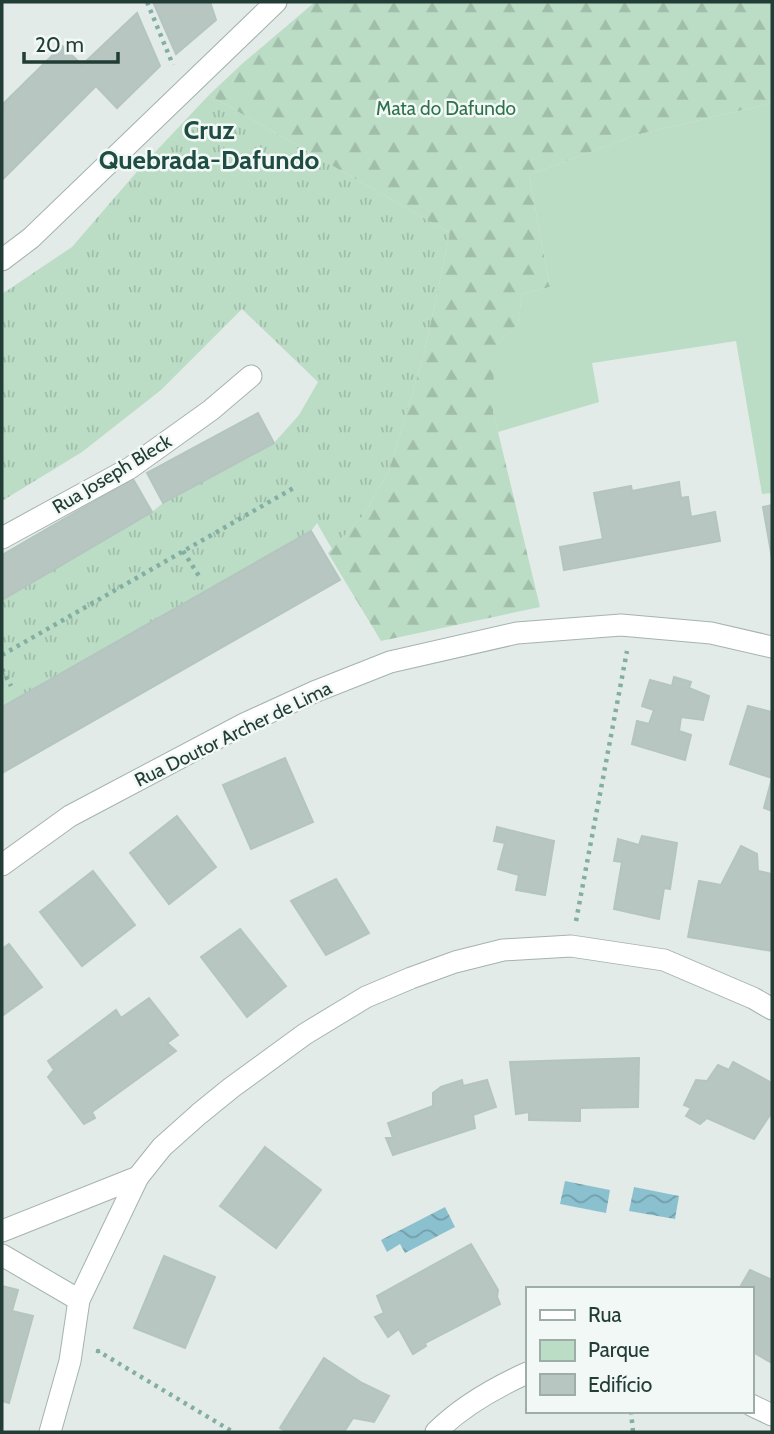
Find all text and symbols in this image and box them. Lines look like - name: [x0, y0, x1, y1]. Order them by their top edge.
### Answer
- scale bar: [24, 21, 119, 65]
- text: 20 m: [35, 32, 84, 57]
- park label: Mata do Dafundo: [376, 97, 516, 120]
- district label: Cruz Quebrada-Dafundo: [99, 114, 320, 176]
- street label: Rua Joseph Bleck: [48, 429, 176, 519]
- street label: Rua Doutor Archer de Lima: [131, 676, 335, 792]
- legend: [526, 1287, 753, 1413]
- text: Rua: [588, 1302, 622, 1327]
- text: Parque: [588, 1337, 650, 1362]
- text: Edifício: [588, 1372, 652, 1397]

